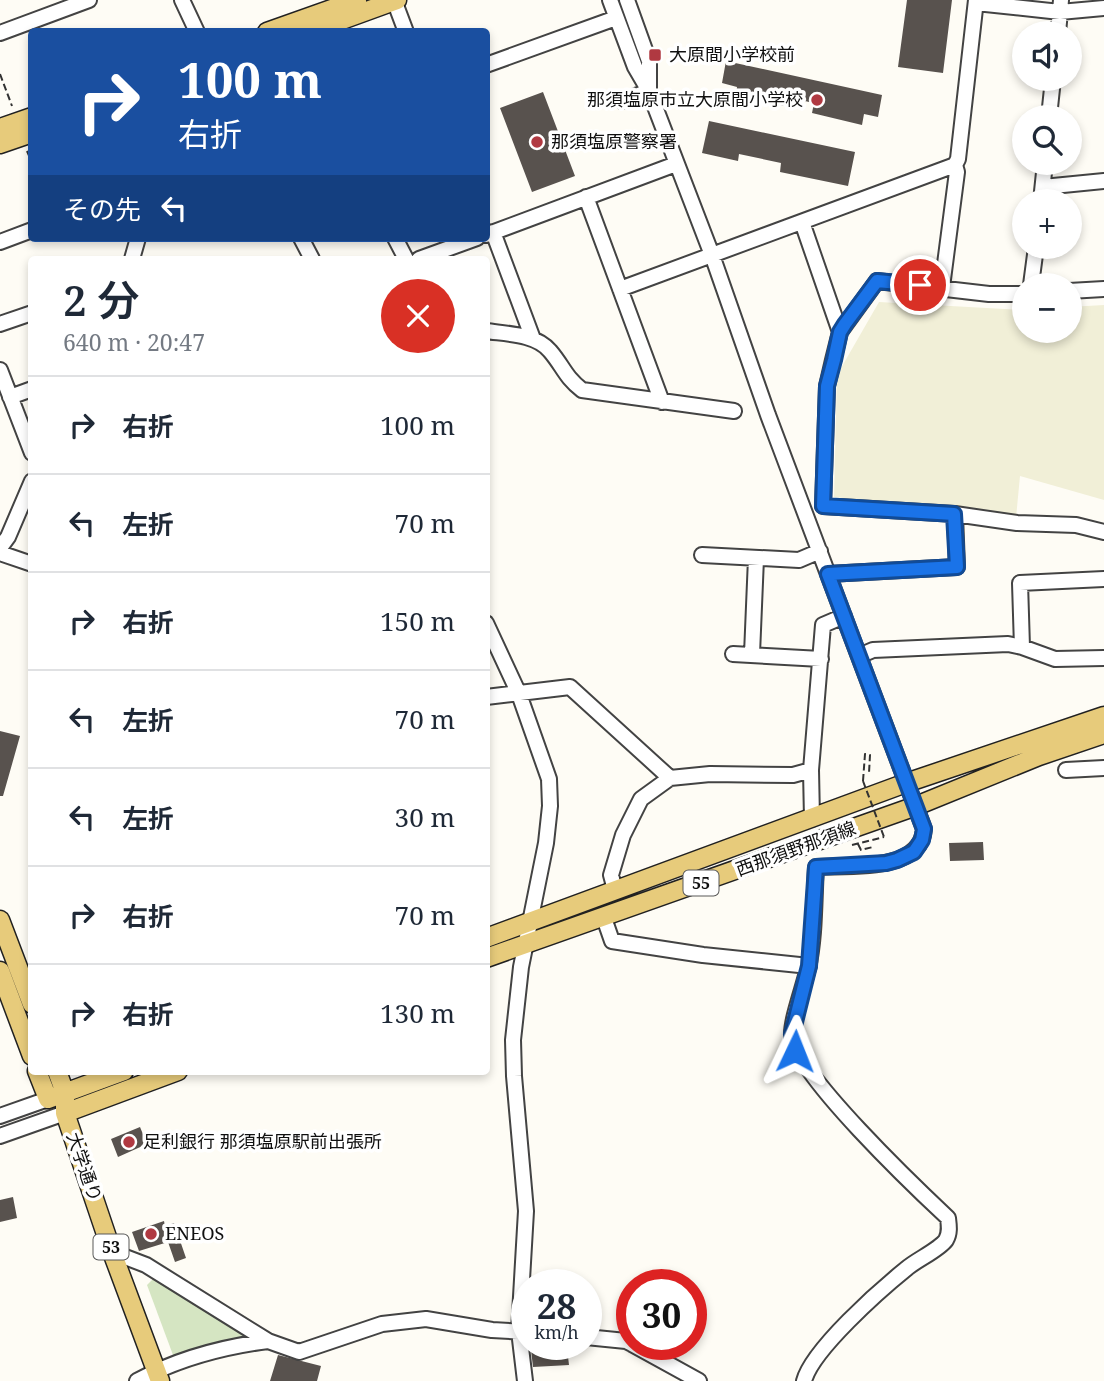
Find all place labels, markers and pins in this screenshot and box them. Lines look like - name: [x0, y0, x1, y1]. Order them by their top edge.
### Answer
- place label: 大原間小学校前: [669, 42, 795, 66]
- marker: 大原間小学校前: [647, 47, 663, 63]
- place label: 那須塩原市立大原間小学校: [587, 87, 803, 111]
- marker: 那須塩原市立大原間小学校: [809, 92, 825, 108]
- place label: 那須塩原警察署: [551, 129, 677, 153]
- marker: 那須塩原警察署: [529, 134, 545, 150]
- pin: [890, 255, 950, 315]
- place label: 足利銀行 那須塩原駅前出張所: [143, 1129, 382, 1153]
- marker: 足利銀行 那須塩原駅前出張所: [121, 1134, 137, 1150]
- place label: ENEOS: [165, 1221, 224, 1245]
- marker: ENEOS: [143, 1226, 159, 1242]

